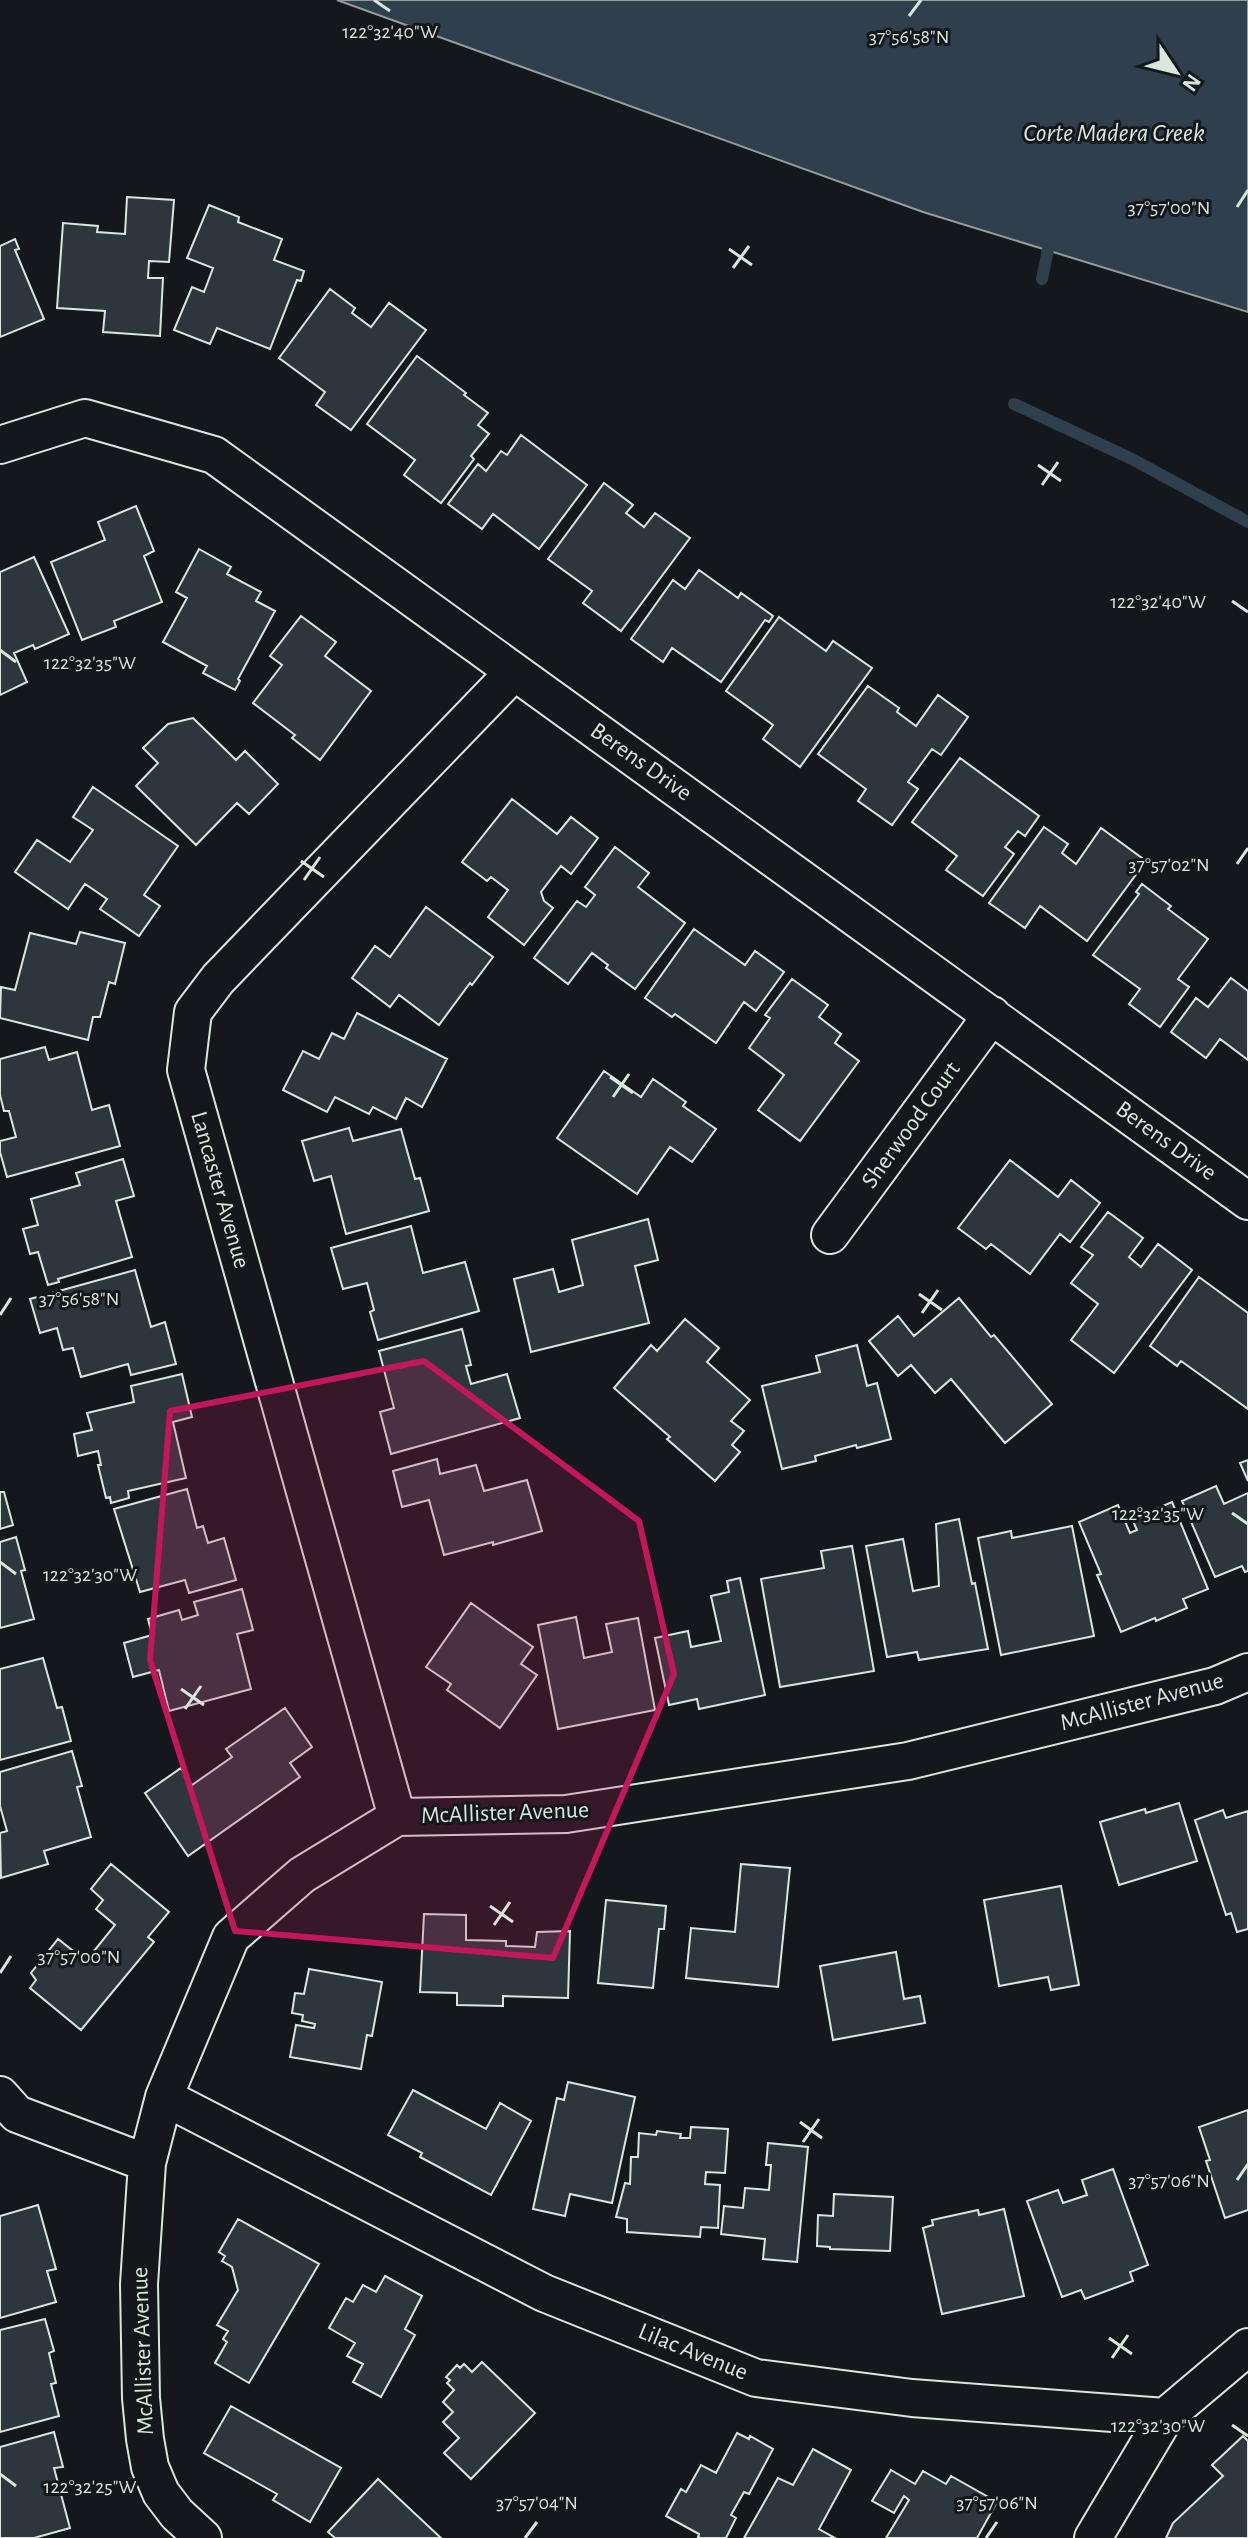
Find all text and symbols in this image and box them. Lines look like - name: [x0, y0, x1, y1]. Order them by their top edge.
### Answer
- text: 122°32'40"W: [342, 22, 438, 42]
- text: 37°56'58"N: [869, 27, 949, 47]
- north arrow: [1136, 32, 1216, 112]
- text: N: [1178, 70, 1205, 95]
- water label: Corte Madera Creek: [1023, 120, 1205, 146]
- text: 37°57'00"N: [1128, 198, 1210, 218]
- text: 122°32'40"W: [1110, 592, 1206, 612]
- text: 122°32'35"W: [44, 653, 136, 673]
- street label: Berens Drive: [586, 718, 696, 806]
- text: 37°57'02"N: [1128, 855, 1210, 875]
- street label: Sherwood Court: [857, 1057, 965, 1193]
- street label: Berens Drive: [1111, 1097, 1221, 1185]
- street label: Lancaster Avenue: [186, 1109, 254, 1271]
- text: 37°56'58"N: [39, 1289, 119, 1309]
- text: 122°32'35"W: [1112, 1504, 1204, 1524]
- text: 122°32'30"W: [43, 1565, 137, 1585]
- street label: McAllister Avenue: [1058, 1669, 1226, 1735]
- street label: McAllister Avenue: [421, 1798, 589, 1828]
- text: 37°57'00"N: [38, 1947, 120, 1967]
- text: 37°57'06"N: [1128, 2171, 1210, 2191]
- street label: McAllister Avenue: [128, 2267, 158, 2435]
- street label: Lilac Avenue: [635, 2319, 751, 2385]
- text: 122°32'30"W: [1111, 2416, 1205, 2436]
- text: 122°32'25"W: [44, 2477, 137, 2497]
- text: 37°57'04"N: [496, 2493, 578, 2513]
- text: 37°57'06"N: [956, 2493, 1038, 2513]

